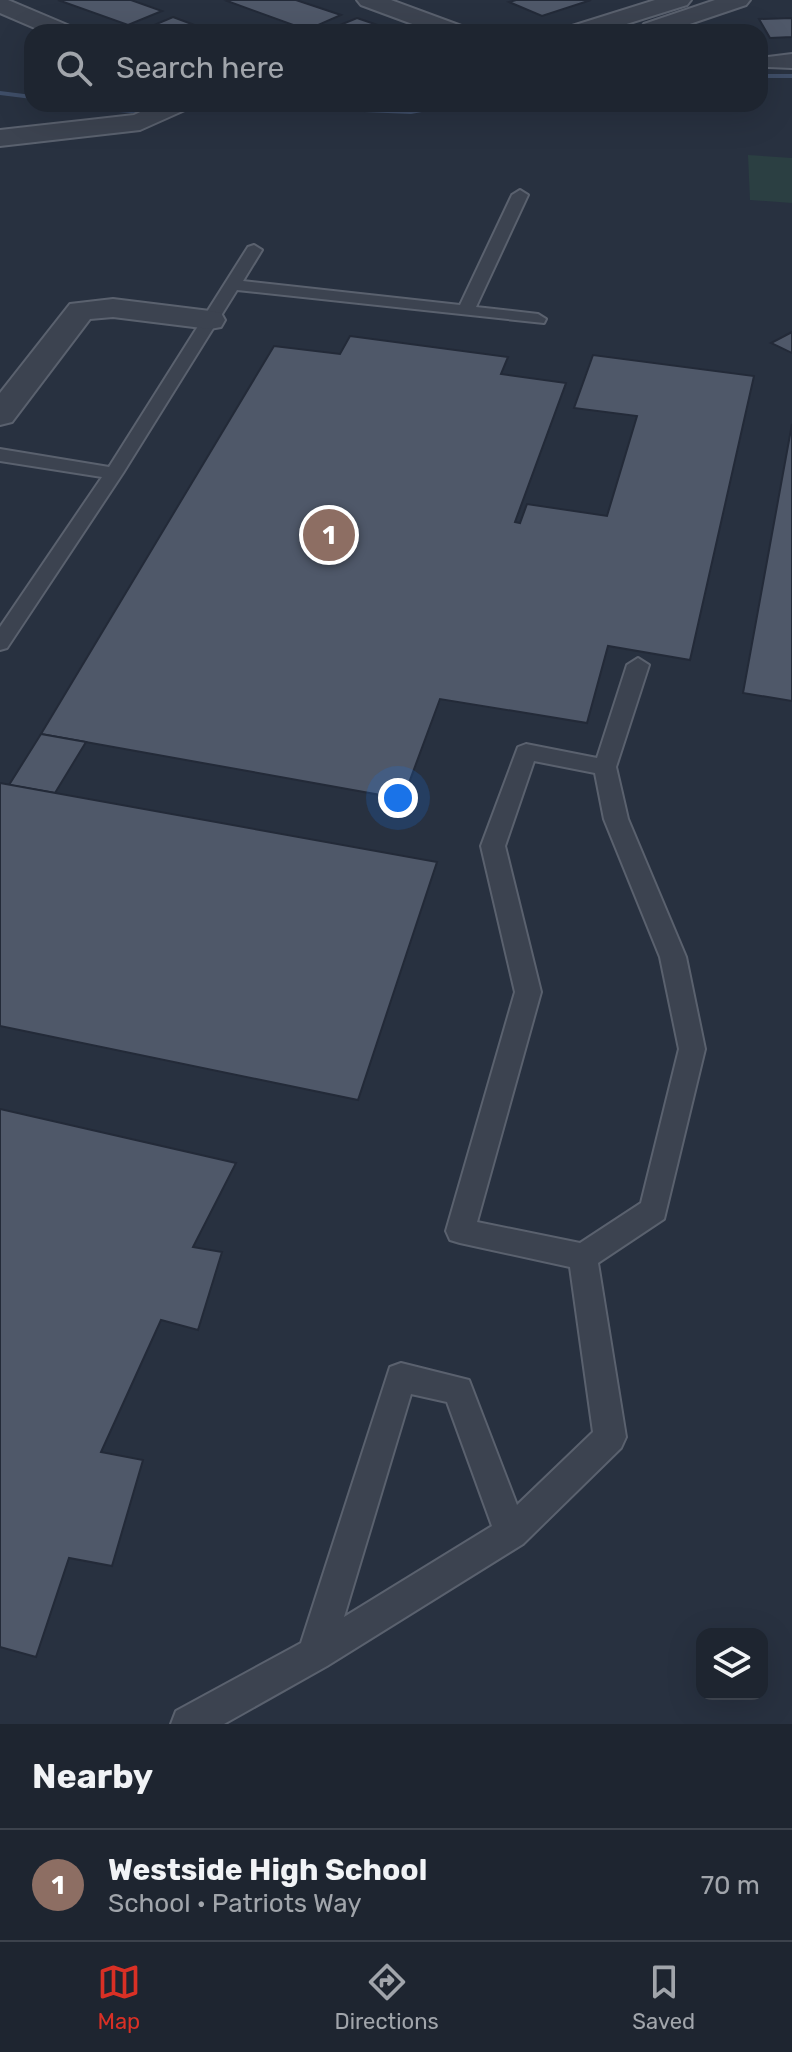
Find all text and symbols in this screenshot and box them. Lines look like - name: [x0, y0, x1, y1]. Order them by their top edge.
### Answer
- search box: [24, 24, 768, 112]
- icon: search: [52, 46, 96, 90]
- text: Search here: [116, 50, 284, 86]
- pin: 1: [303, 505, 355, 565]
- your location: [378, 778, 418, 818]
- map controls: [696, 1628, 768, 1700]
- button: layers: [696, 1628, 768, 1700]
- text: Nearby: [32, 1756, 153, 1797]
- text: Westside High School: [108, 1852, 427, 1888]
- text: 1: [52, 1870, 64, 1901]
- text: 70 m: [701, 1870, 760, 1901]
- text: School · Patriots Way: [108, 1888, 362, 1919]
- tab: Map: [97, 1960, 141, 2035]
- tab: Directions: [334, 1960, 439, 2035]
- tab: Saved: [632, 1960, 695, 2035]

